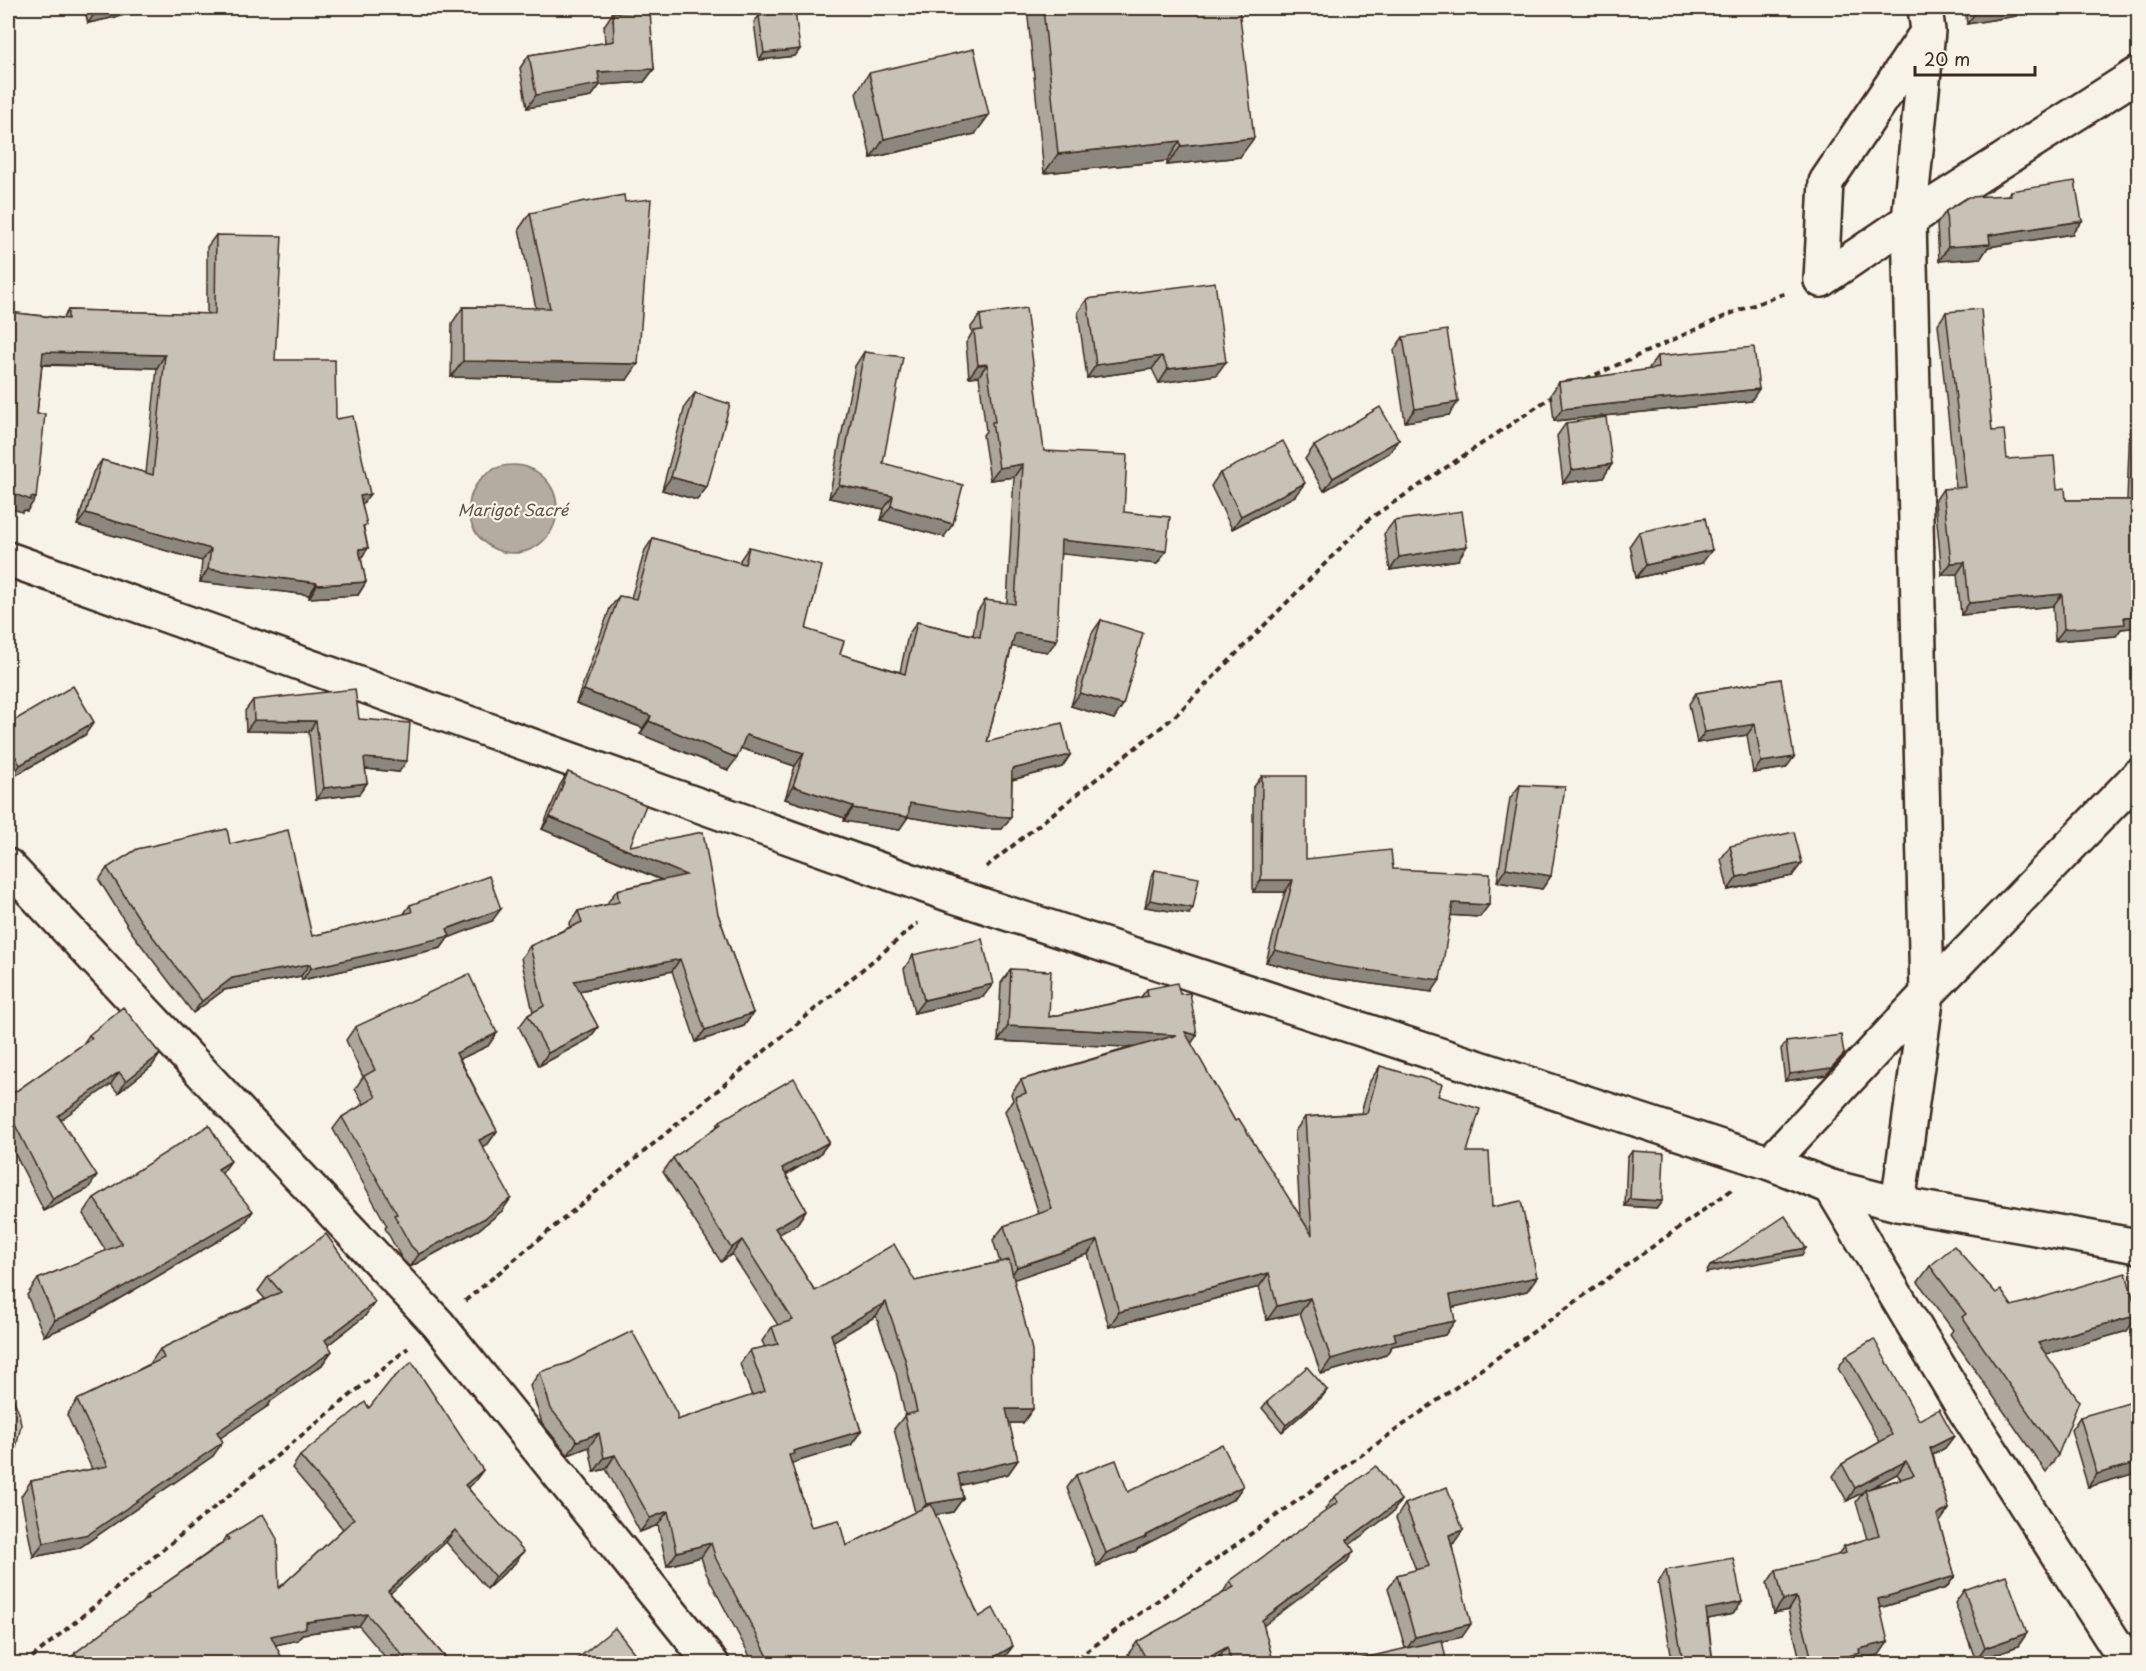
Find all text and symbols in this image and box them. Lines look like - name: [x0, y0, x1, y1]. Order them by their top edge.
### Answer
- scale bar: [1915, 39, 2035, 77]
- text: 20 m: [1924, 45, 1970, 72]
- water label: Marigot Sacré: [458, 497, 570, 521]

